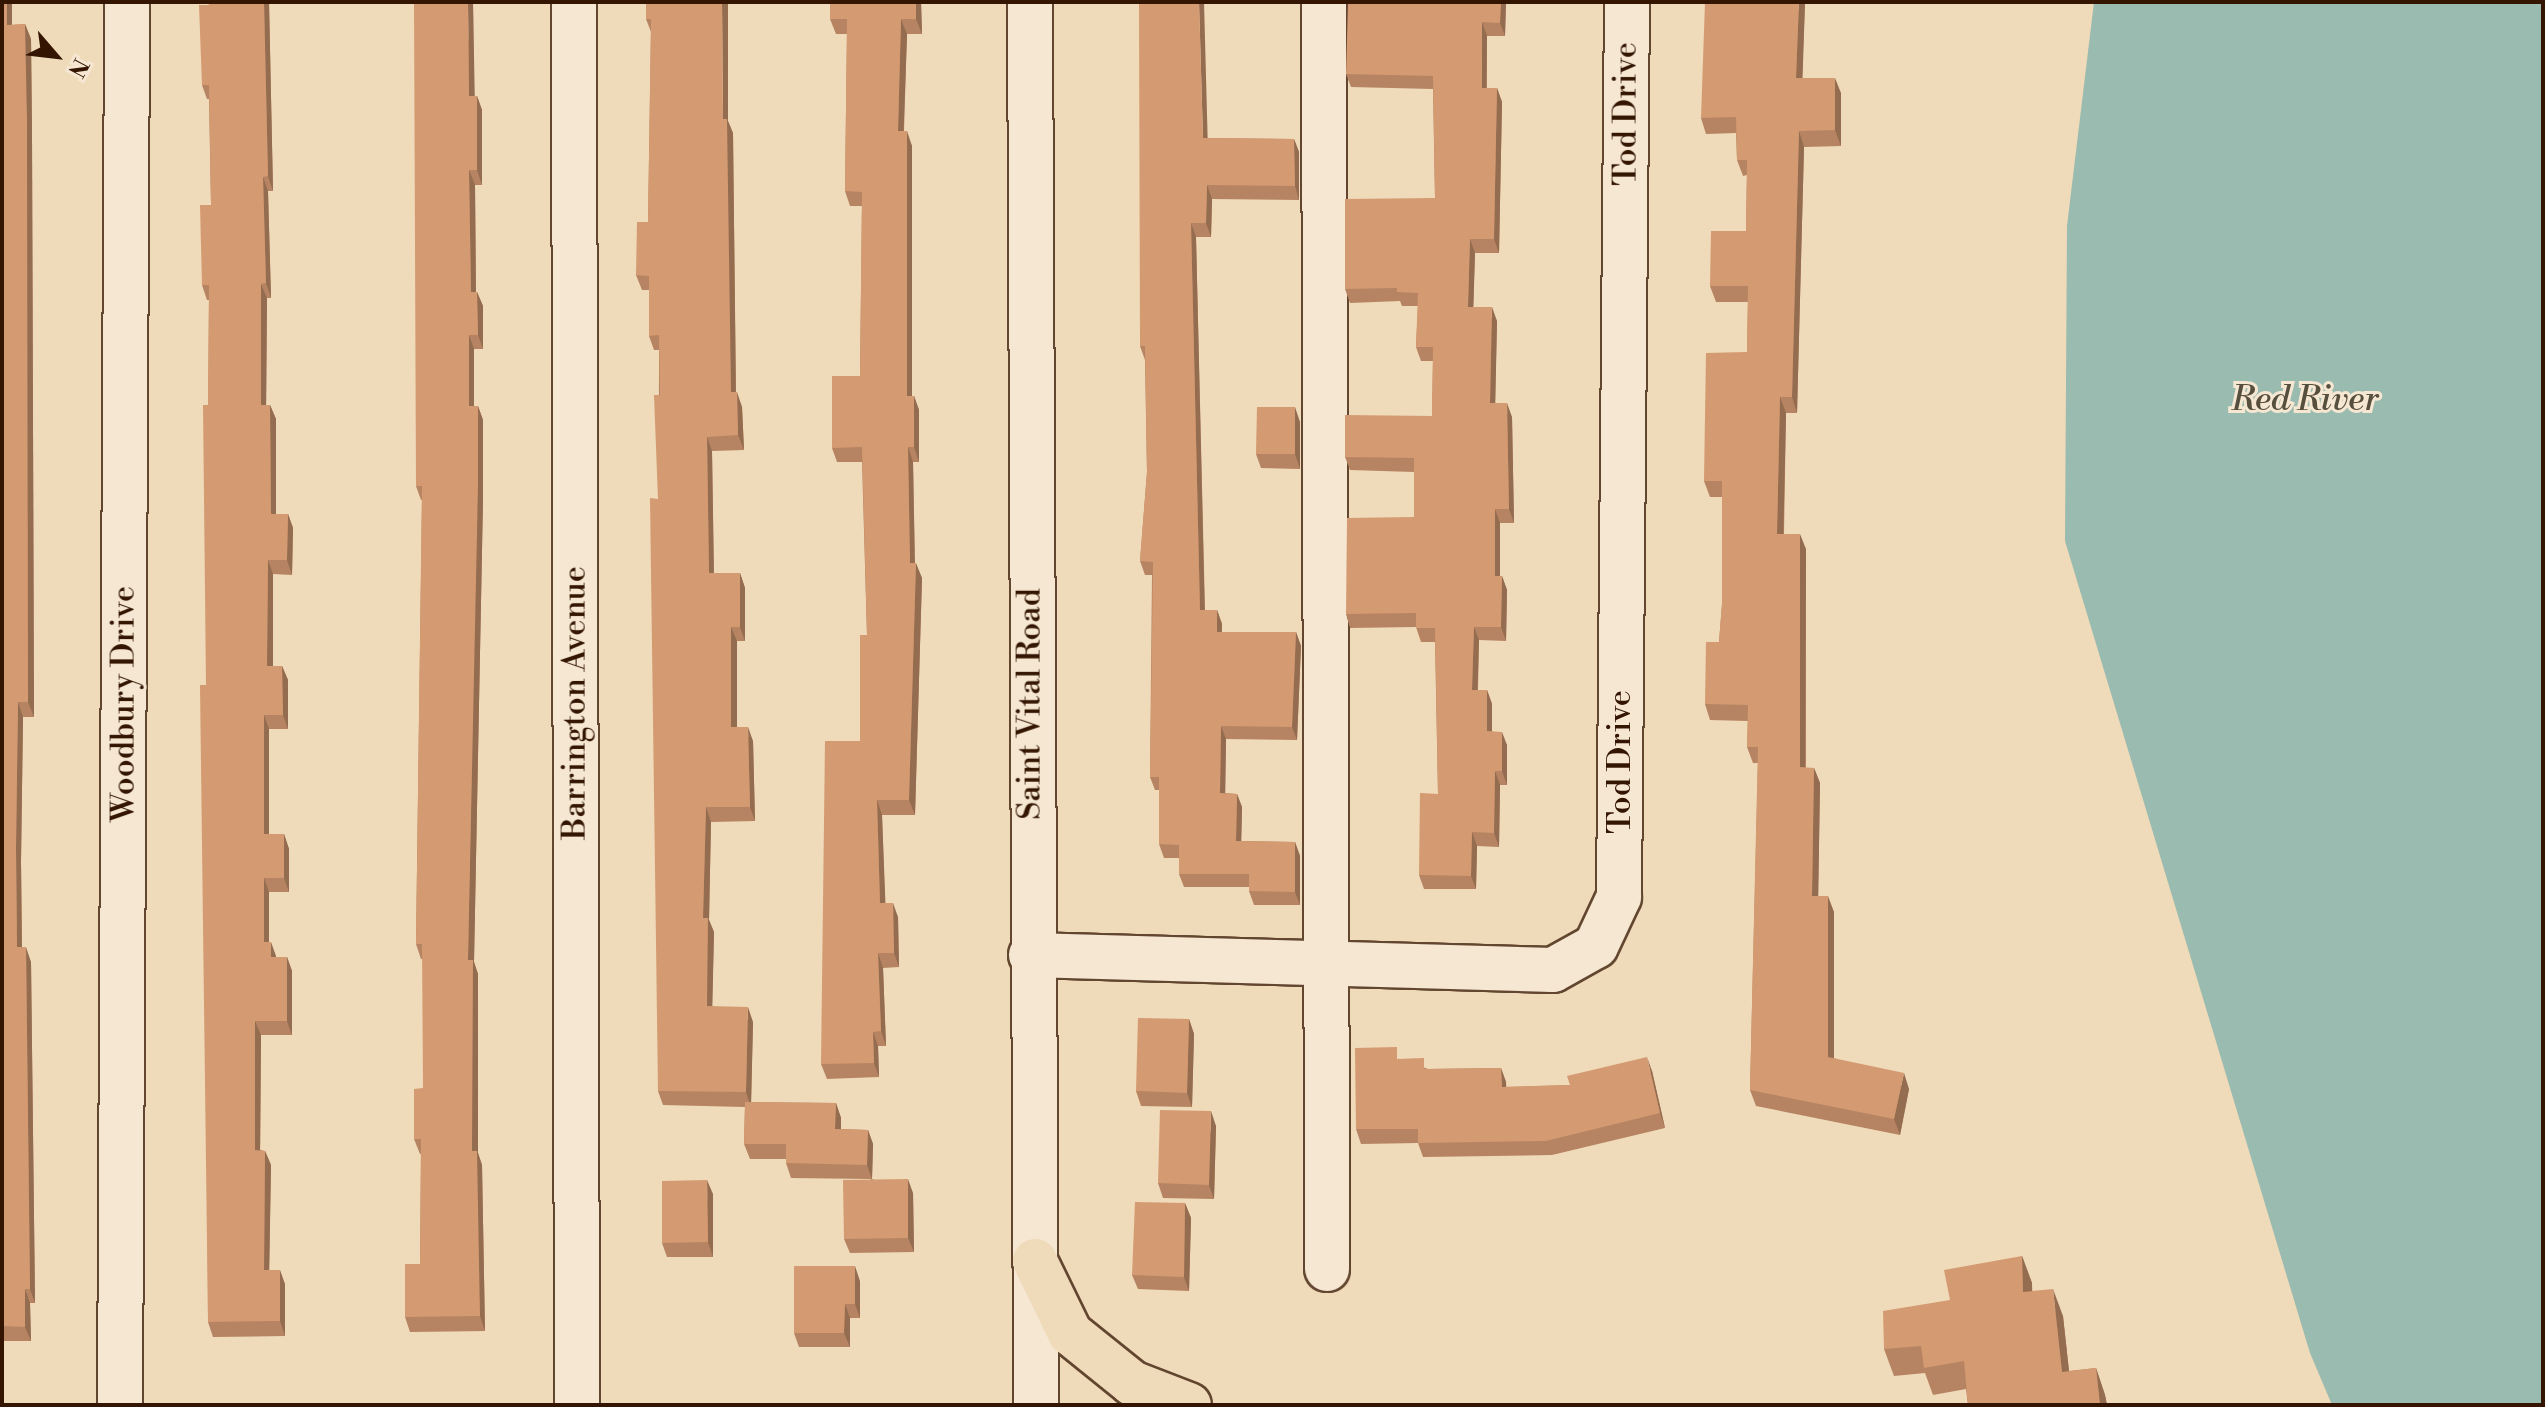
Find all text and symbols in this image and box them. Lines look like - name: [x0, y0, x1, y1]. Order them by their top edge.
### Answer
- north arrow: [16, 16, 96, 96]
- street label: Tod Drive: [1607, 42, 1645, 186]
- text: N: [62, 53, 94, 82]
- water label: Red River: [2231, 381, 2379, 421]
- street label: Barrington Avenue: [556, 566, 594, 840]
- street label: Woodbury Drive: [105, 586, 143, 822]
- street label: Saint Vital Road: [1011, 588, 1049, 820]
- street label: Tod Drive: [1601, 690, 1639, 834]

